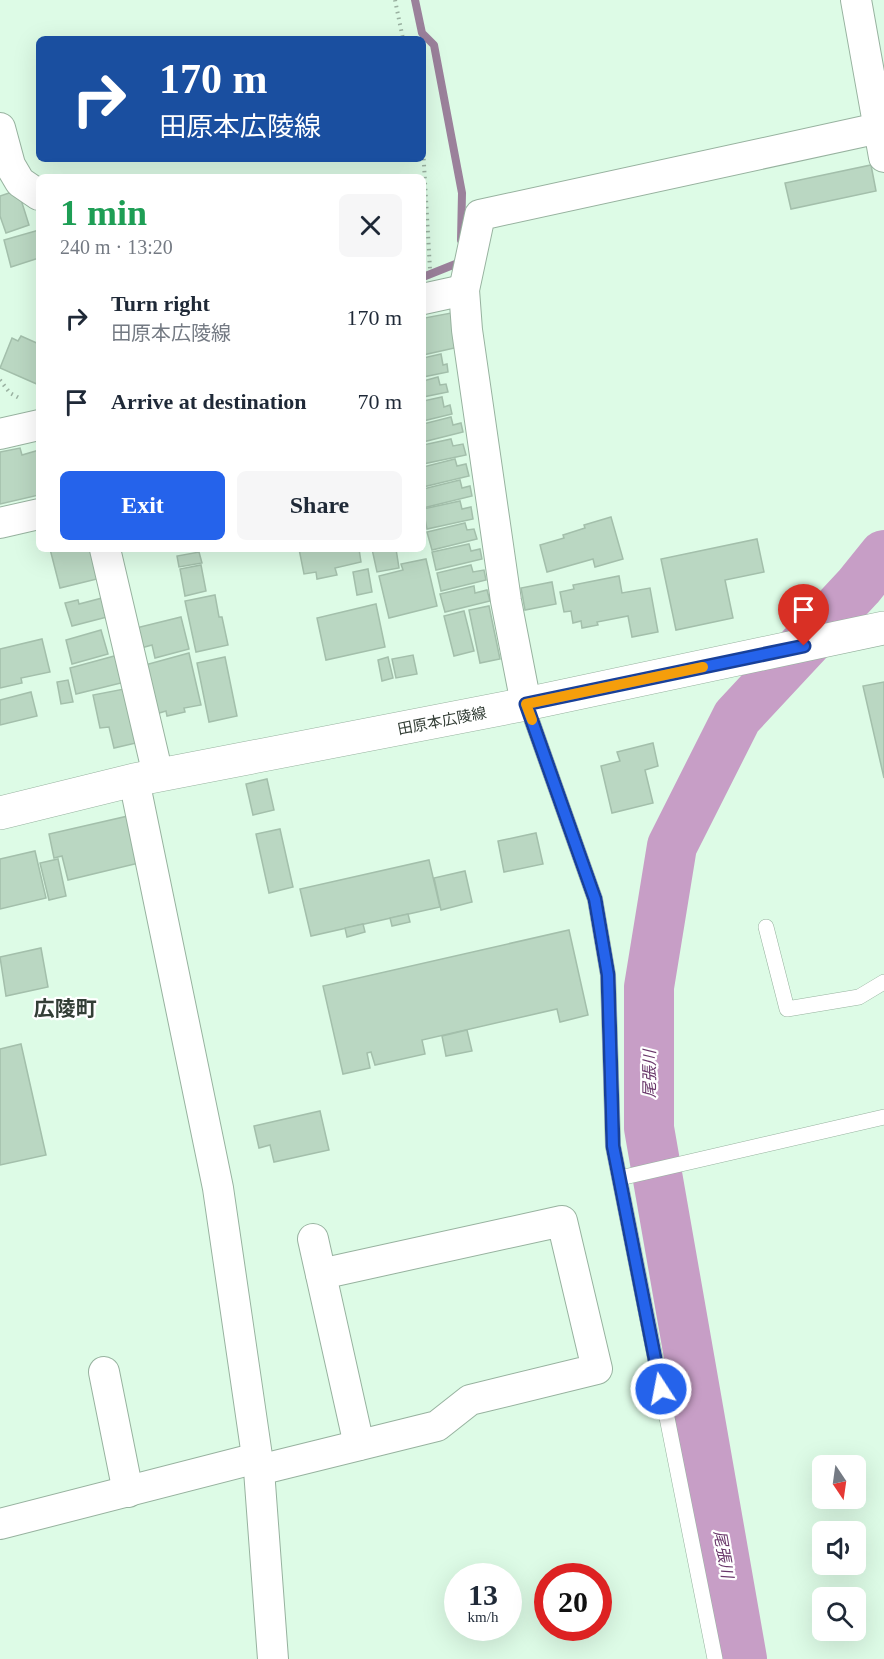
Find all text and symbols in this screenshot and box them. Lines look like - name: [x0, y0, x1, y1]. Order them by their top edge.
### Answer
- text: 170 m: [159, 56, 268, 102]
- icon: right: [60, 60, 138, 138]
- text: 田原本広陵線: [159, 112, 321, 142]
- text: 1 min: [60, 193, 147, 233]
- button: close: [339, 194, 402, 257]
- text: 240 m · 13:20: [60, 236, 173, 258]
- text: Turn right: [111, 291, 210, 316]
- icon: right: [60, 302, 93, 335]
- text: 170 m: [346, 305, 402, 330]
- text: 田原本広陵線: [111, 322, 231, 344]
- icon: arrive: [60, 386, 93, 419]
- text: Arrive at destination: [111, 389, 307, 414]
- text: 70 m: [357, 389, 402, 414]
- button: Exit: [60, 471, 225, 540]
- button: Share: [237, 471, 402, 540]
- pin: [778, 584, 829, 646]
- icon: arrive: [787, 593, 820, 626]
- street label: 田原本広陵線: [396, 705, 488, 737]
- district label: 広陵町: [34, 997, 97, 1021]
- water label: 尾張川: [641, 1048, 658, 1098]
- position arrow: [629, 1357, 693, 1421]
- north arrow: [812, 1455, 866, 1509]
- map controls: [812, 1455, 866, 1641]
- button: sound: [812, 1521, 866, 1575]
- water label: 尾張川: [711, 1529, 736, 1581]
- speed limit sign: 20: [534, 1563, 612, 1641]
- text: 13: [468, 1578, 498, 1611]
- button: search: [812, 1587, 866, 1641]
- text: km/h: [468, 1609, 498, 1625]

